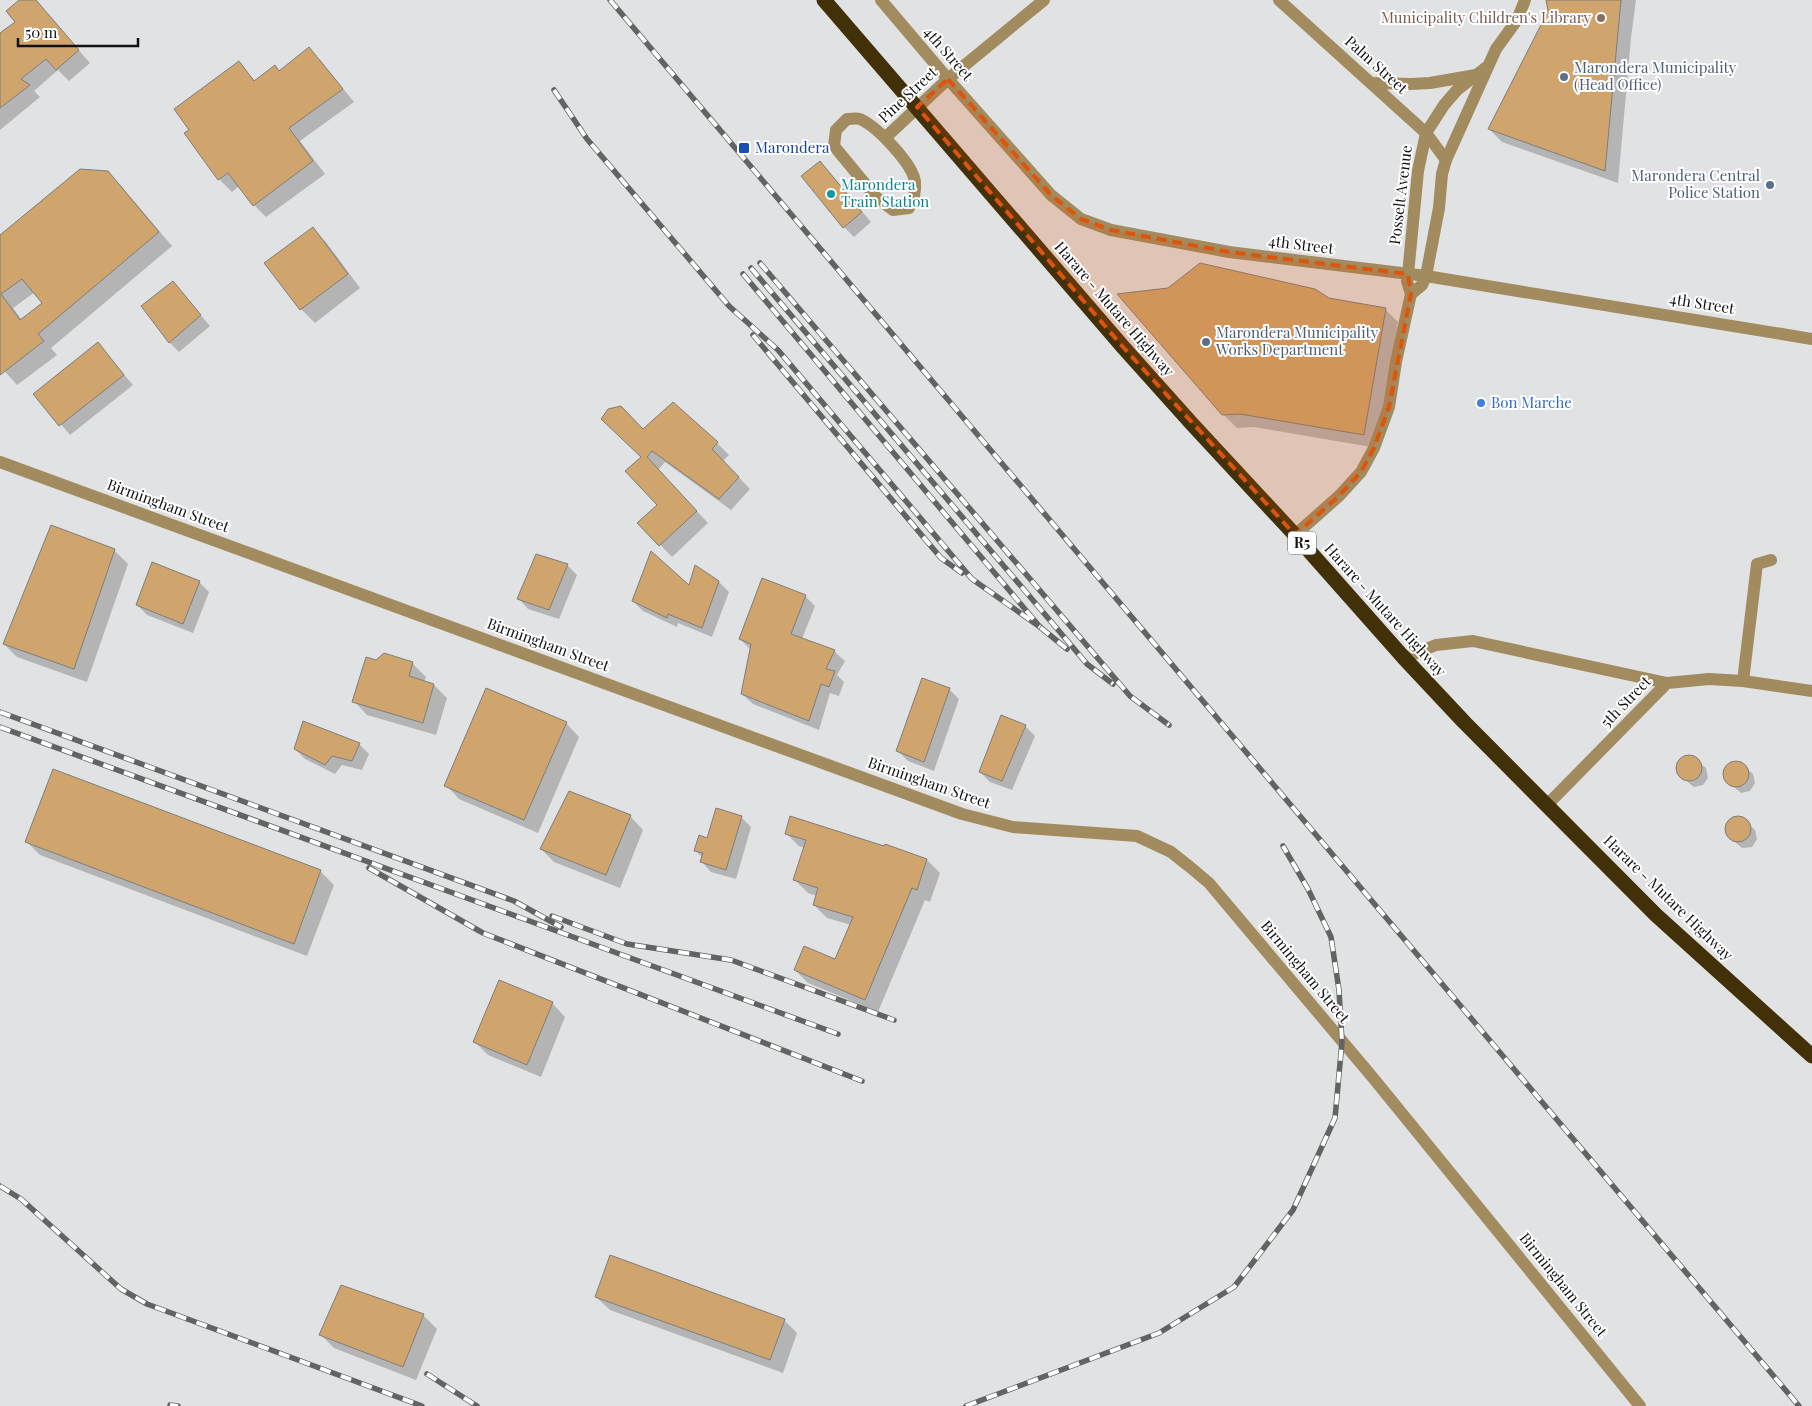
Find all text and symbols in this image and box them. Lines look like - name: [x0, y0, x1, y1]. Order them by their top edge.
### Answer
- place label: Municipality Children's Library: [1381, 7, 1591, 27]
- marker: Municipality Children's Library: [1595, 12, 1607, 24]
- scale bar: [18, 15, 138, 47]
- text: 50 m: [25, 22, 58, 42]
- street label: 4th Street: [920, 22, 978, 85]
- street label: Palm Street: [1341, 31, 1413, 98]
- place label: Marondera Municipality (Head Office): [1574, 57, 1737, 94]
- street label: Pine Street: [874, 61, 942, 127]
- marker: Marondera Municipality (Head Office): [1558, 71, 1570, 83]
- place label: Marondera: [755, 137, 830, 157]
- marker: Marondera: [737, 141, 751, 155]
- street label: Posselt Avenue: [1384, 144, 1416, 246]
- place label: Marondera Central Police Station: [1631, 165, 1760, 202]
- place label: Marondera Train Station: [841, 174, 929, 211]
- marker: Marondera Central Police Station: [1764, 179, 1776, 191]
- marker: Marondera Train Station: [825, 188, 837, 200]
- street label: 4th Street: [1267, 230, 1336, 258]
- street label: Harare - Mutare Highway: [1051, 237, 1179, 380]
- street label: 4th Street: [1668, 288, 1737, 318]
- place label: Marondera Municipality Works Department: [1215, 322, 1379, 359]
- marker: Marondera Municipality Works Department: [1200, 336, 1212, 348]
- place label: Bon Marche: [1491, 392, 1572, 412]
- marker: Bon Marche: [1475, 397, 1487, 409]
- street label: Birmingham Street: [105, 474, 233, 537]
- road number: R5: [1288, 532, 1316, 554]
- street label: Harare - Mutare Highway: [1321, 538, 1451, 681]
- street label: Birmingham Street: [485, 613, 613, 676]
- street label: 5th Street: [1596, 671, 1655, 731]
- street label: Birmingham Street: [865, 752, 994, 813]
- street label: Harare - Mutare Highway: [1600, 830, 1738, 965]
- street label: Birmingham Street: [1257, 916, 1355, 1027]
- street label: Birmingham Street: [1516, 1228, 1612, 1341]

